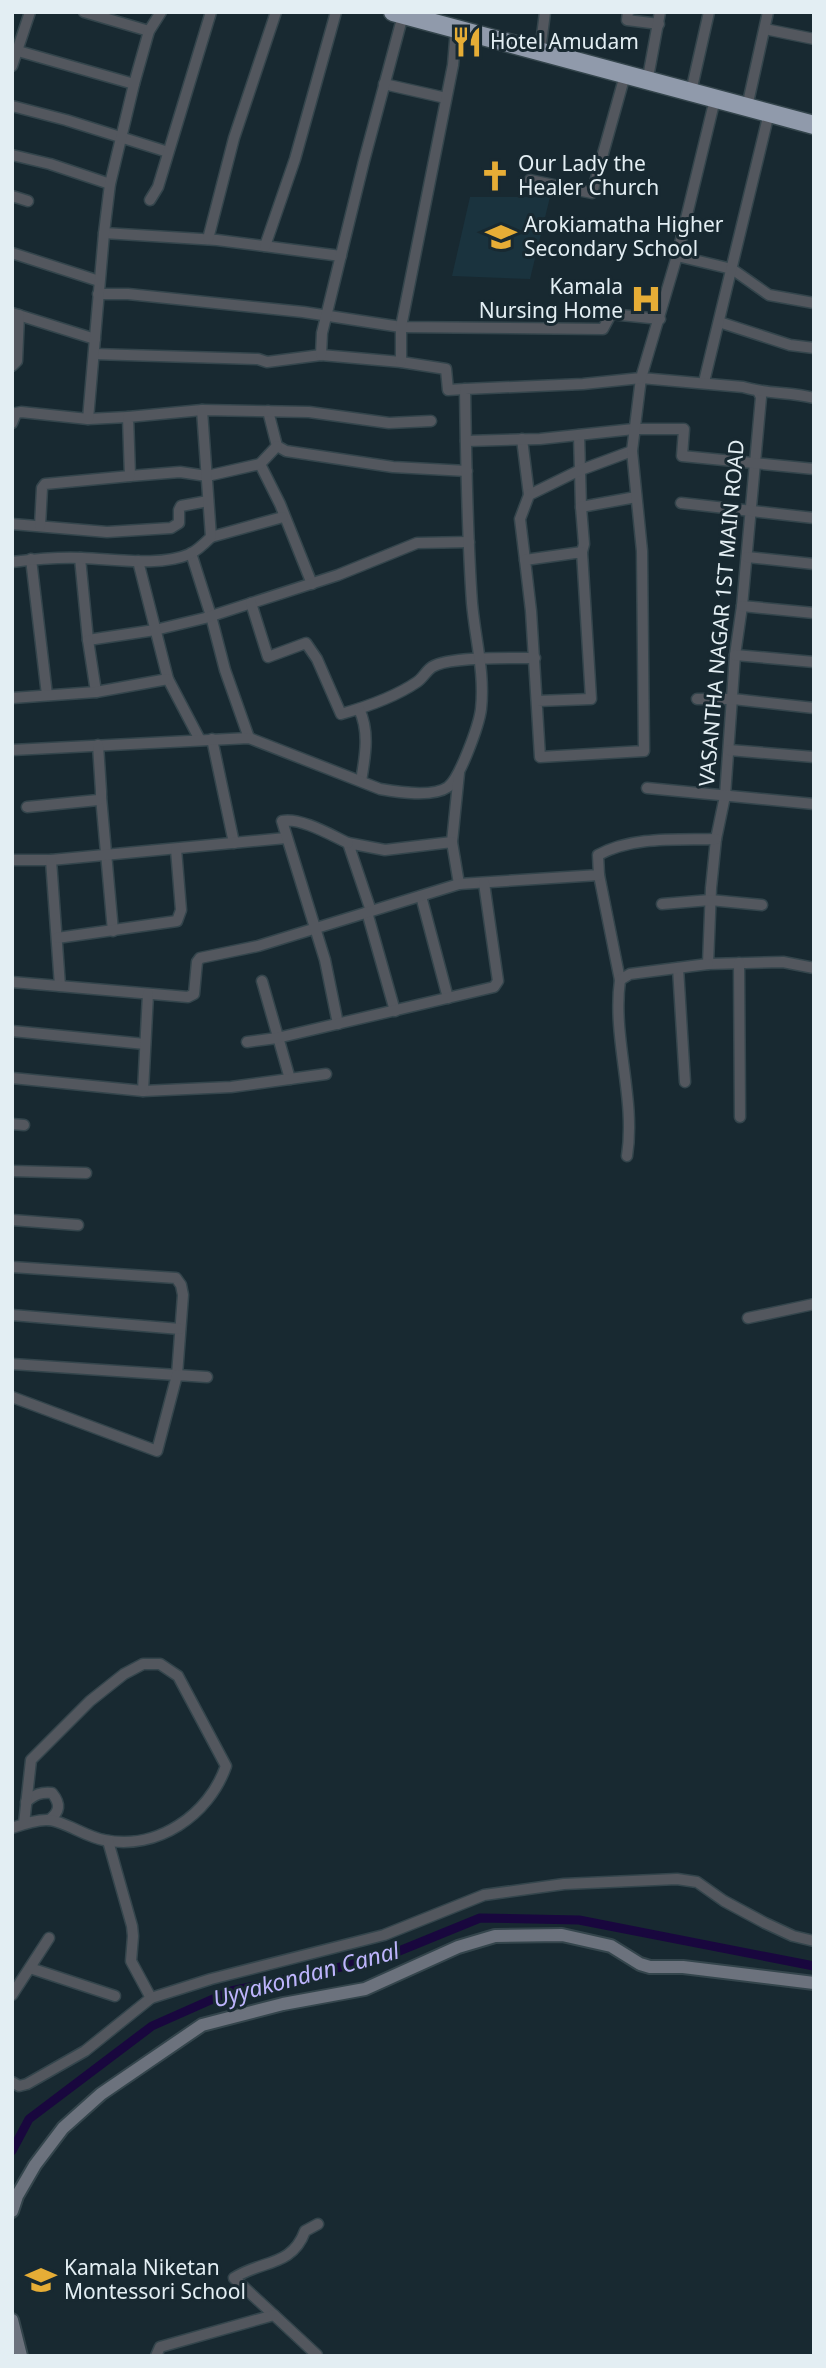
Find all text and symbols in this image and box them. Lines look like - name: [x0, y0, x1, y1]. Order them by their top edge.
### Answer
- restaurant icon: Hotel Amudam: [450, 25, 484, 59]
- place label: Hotel Amudam: [490, 27, 639, 55]
- place label: Our Lady the Healer Church: [518, 149, 659, 201]
- church icon: Our Lady the Healer Church: [478, 159, 512, 193]
- place label: Arokiamatha Higher Secondary School: [524, 210, 724, 262]
- school or university icon: Arokiamatha Higher Secondary School: [484, 220, 518, 254]
- place label: Kamala Nursing Home: [479, 272, 623, 324]
- hospital icon: Kamala Nursing Home: [629, 282, 663, 316]
- street label: VASANTHA NAGAR 1ST MAIN ROAD: [692, 438, 750, 787]
- water label: Uyyakondan Canal: [209, 1933, 404, 2014]
- place label: Kamala Niketan Montessori School: [64, 2253, 246, 2305]
- school or university icon: Kamala Niketan Montessori School: [24, 2263, 58, 2297]

